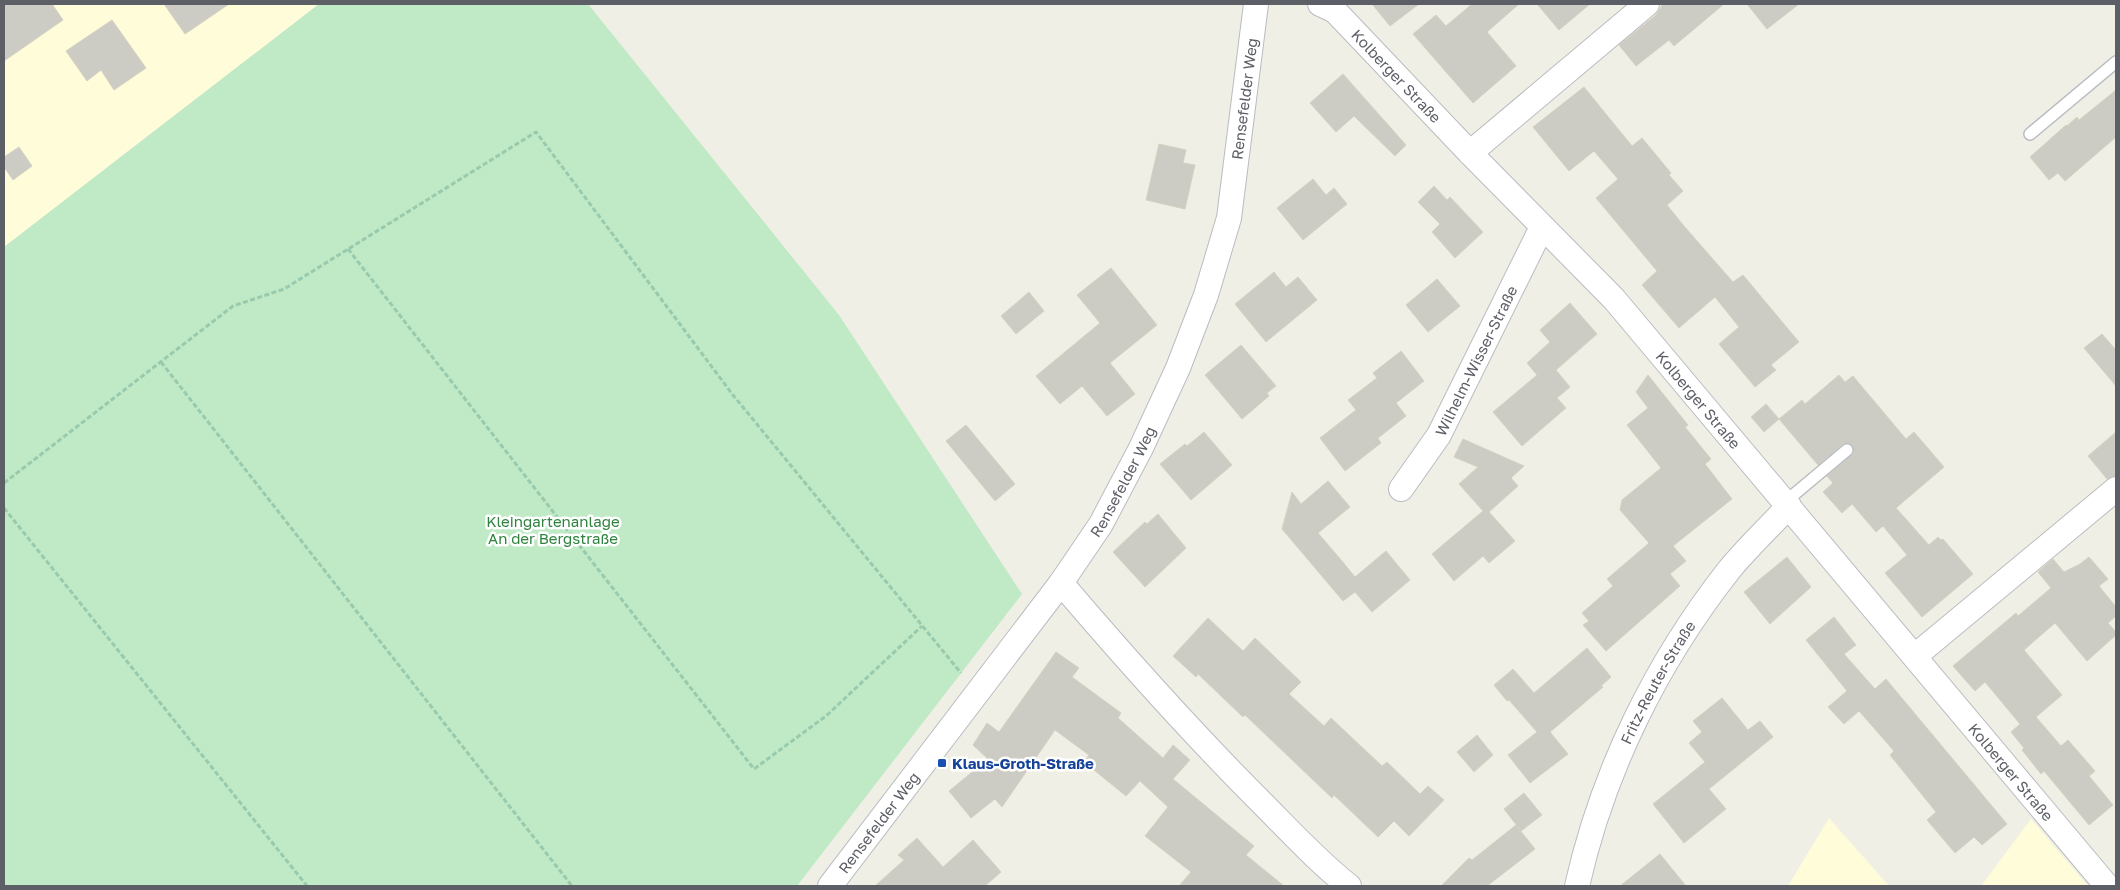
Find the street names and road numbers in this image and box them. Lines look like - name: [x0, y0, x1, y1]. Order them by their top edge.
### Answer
- street label: Kolberger Straße: [1348, 25, 1445, 126]
- street label: Rensefelder Weg: [1227, 37, 1261, 161]
- street label: Wilhelm-Wisser-Straße: [1431, 282, 1521, 439]
- street label: Kolberger Straße: [1652, 347, 1745, 452]
- street label: Rensefelder Weg: [1086, 423, 1159, 540]
- street label: Fritz-Reuter-Straße: [1616, 617, 1699, 747]
- street label: Kolberger Straße: [1965, 719, 2057, 825]
- street label: Rensefelder Weg: [834, 768, 923, 877]

